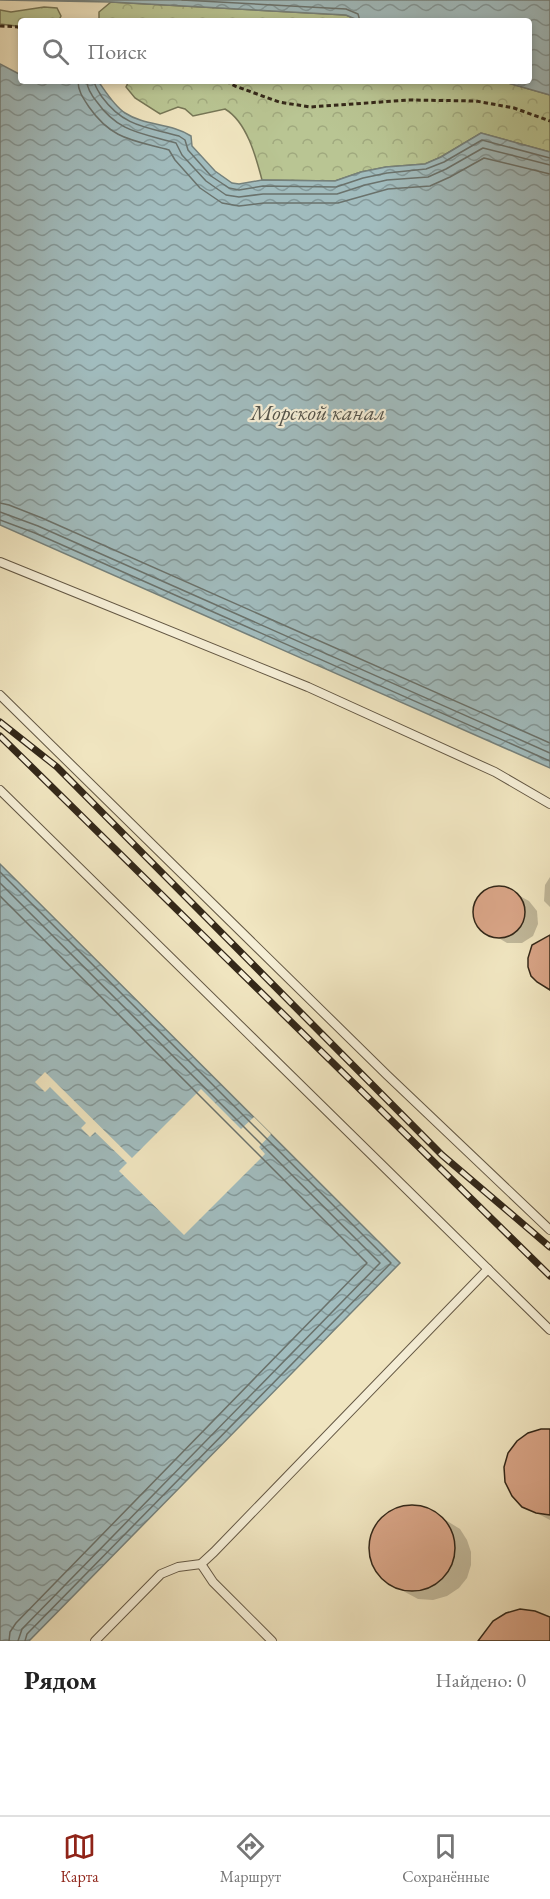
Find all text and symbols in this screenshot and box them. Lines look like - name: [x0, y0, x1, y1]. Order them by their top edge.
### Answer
- search box: [18, 18, 532, 84]
- icon: search: [39, 35, 72, 68]
- text: Поиск: [87, 37, 147, 66]
- water label: Морской канал: [248, 398, 386, 427]
- text: Рядом: [24, 1663, 97, 1697]
- text: Найдено: 0: [435, 1667, 526, 1693]
- tab: Карта: [61, 1830, 99, 1887]
- tab: Маршрут: [220, 1830, 281, 1887]
- tab: Сохранённые: [402, 1830, 489, 1887]

